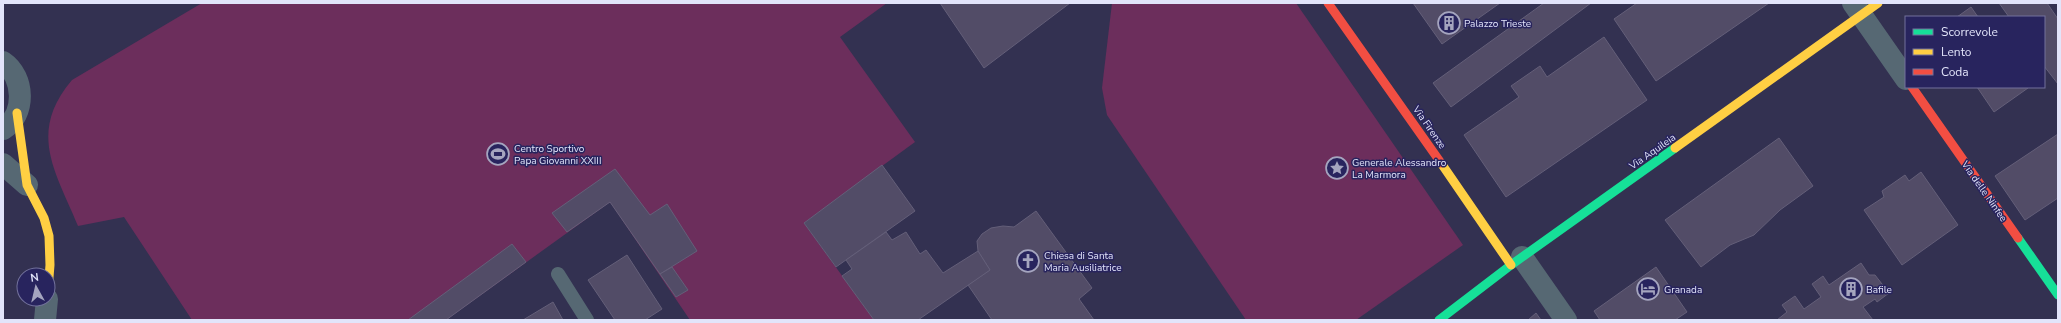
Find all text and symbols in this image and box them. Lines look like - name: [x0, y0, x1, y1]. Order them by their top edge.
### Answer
- building icon: Palazzo Trieste: [1436, 10, 1462, 36]
- legend: [1905, 16, 2045, 88]
- place label: Palazzo Trieste: [1464, 17, 1531, 31]
- text: Scorrevole: [1941, 24, 1998, 40]
- text: Lento: [1941, 44, 1972, 60]
- text: Coda: [1941, 64, 1969, 80]
- street label: Via Firenze: [1409, 103, 1449, 152]
- street label: Via Aquileia: [1626, 131, 1679, 174]
- sports icon: Centro Sportivo Papa Giovanni XXIII: [485, 141, 511, 167]
- place label: Centro Sportivo Papa Giovanni XXIII: [514, 142, 601, 168]
- place icon: Generale Alessandro La Marmora: [1324, 155, 1350, 181]
- place label: Generale Alessandro La Marmora: [1352, 156, 1447, 182]
- street label: Via delle Ninfee: [1957, 158, 2010, 225]
- church icon: Chiesa di Santa Maria Ausiliatrice: [1015, 248, 1041, 274]
- place label: Chiesa di Santa Maria Ausiliatrice: [1044, 249, 1121, 275]
- north arrow: [16, 267, 56, 307]
- text: N: [30, 270, 40, 286]
- hotel icon: Granada: [1635, 276, 1661, 302]
- building icon: Bafile: [1838, 276, 1864, 302]
- place label: Granada: [1664, 283, 1702, 297]
- place label: Bafile: [1866, 283, 1892, 297]

